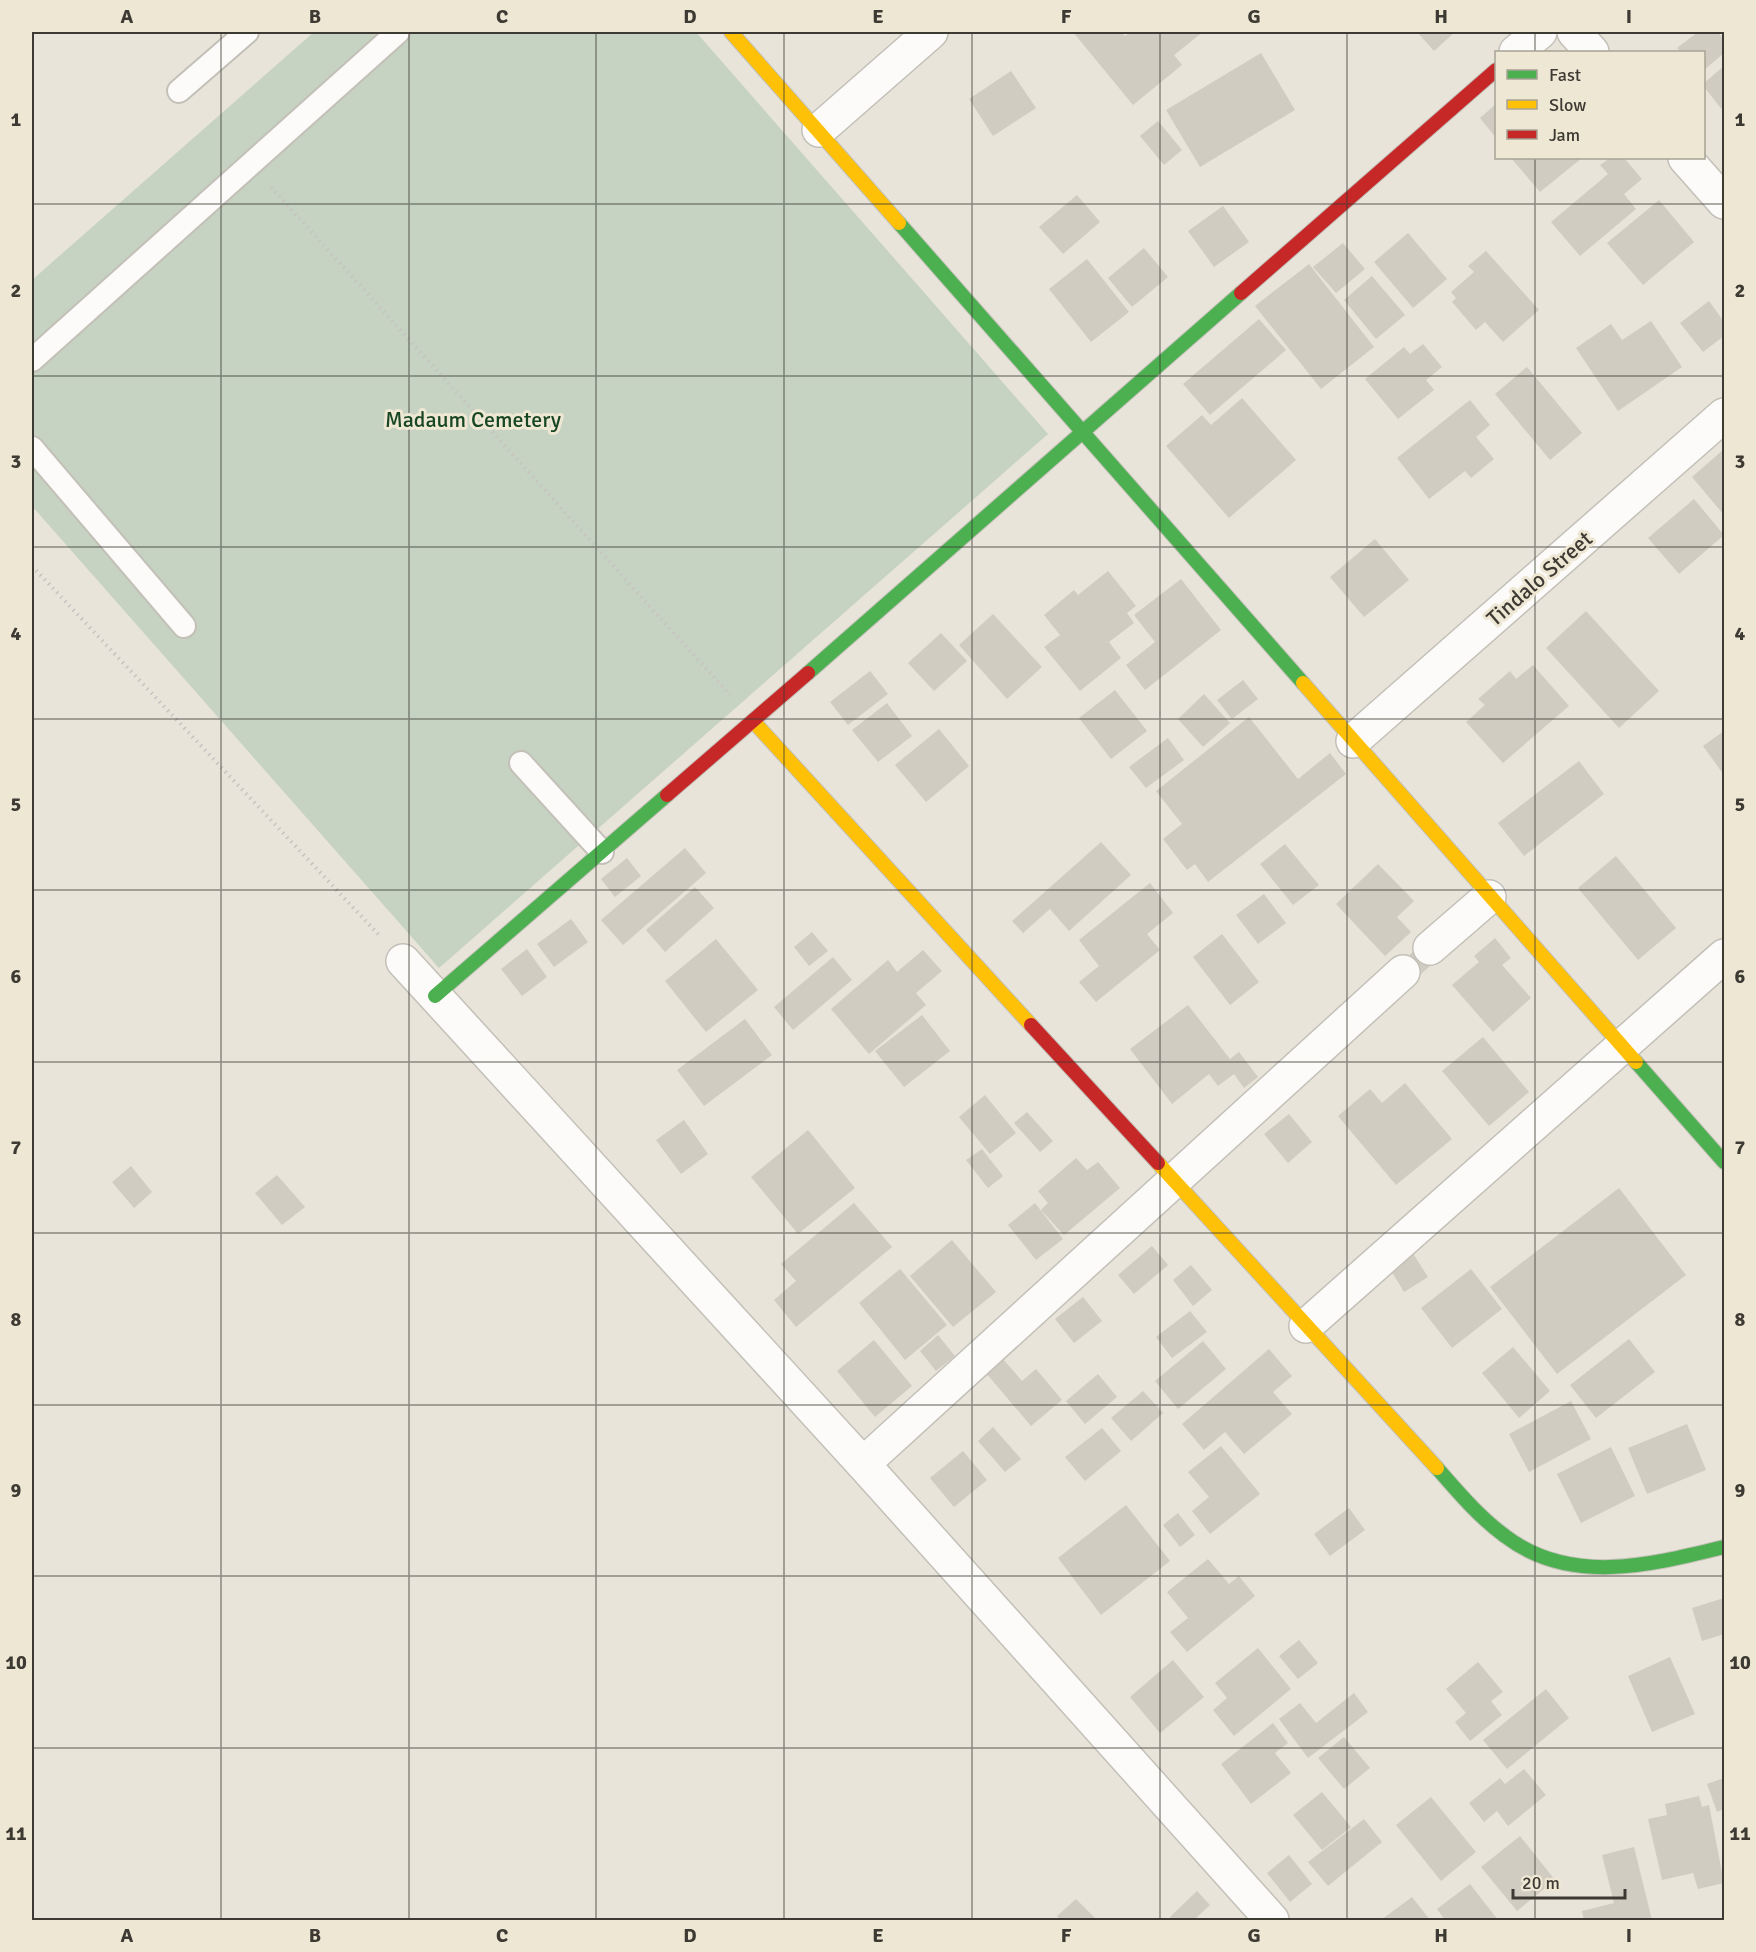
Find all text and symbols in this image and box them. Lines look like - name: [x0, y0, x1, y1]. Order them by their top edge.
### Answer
- text: A: [121, 4, 134, 29]
- text: B: [309, 4, 321, 29]
- text: C: [496, 4, 508, 29]
- text: D: [683, 4, 697, 29]
- text: E: [872, 4, 884, 29]
- text: F: [1061, 4, 1072, 29]
- text: G: [1247, 4, 1261, 29]
- text: H: [1434, 4, 1448, 29]
- text: I: [1626, 4, 1632, 29]
- legend: [1495, 51, 1705, 159]
- text: Fast: [1549, 64, 1581, 86]
- text: Slow: [1549, 94, 1586, 116]
- text: 1: [11, 107, 22, 132]
- text: 1: [1735, 107, 1746, 132]
- text: Jam: [1549, 124, 1580, 146]
- text: 2: [11, 278, 21, 303]
- text: 2: [1735, 278, 1745, 303]
- park label: Madaum Cemetery: [385, 406, 562, 433]
- text: 3: [11, 449, 21, 474]
- text: 3: [1735, 449, 1745, 474]
- street label: Tindalo Street: [1481, 525, 1598, 632]
- text: 4: [11, 621, 22, 646]
- text: 4: [1735, 621, 1746, 646]
- text: 5: [11, 792, 21, 817]
- text: 5: [1735, 792, 1745, 817]
- text: 6: [11, 964, 22, 989]
- text: 6: [1735, 964, 1746, 989]
- text: 7: [11, 1135, 22, 1160]
- text: 7: [1735, 1135, 1746, 1160]
- text: 8: [11, 1307, 22, 1332]
- text: 8: [1735, 1307, 1746, 1332]
- text: 9: [11, 1478, 22, 1503]
- text: 9: [1735, 1478, 1746, 1503]
- text: 10: [5, 1650, 27, 1675]
- text: 10: [1729, 1650, 1751, 1675]
- text: 11: [5, 1821, 27, 1846]
- text: 11: [1729, 1821, 1751, 1846]
- scale bar: [1513, 1862, 1626, 1900]
- text: 20 m: [1522, 1872, 1560, 1894]
- text: A: [121, 1923, 134, 1948]
- text: B: [309, 1923, 321, 1948]
- text: C: [496, 1923, 508, 1948]
- text: D: [683, 1923, 697, 1948]
- text: E: [872, 1923, 884, 1948]
- text: F: [1061, 1923, 1072, 1948]
- text: G: [1247, 1923, 1261, 1948]
- text: H: [1434, 1923, 1448, 1948]
- text: I: [1626, 1923, 1632, 1948]

